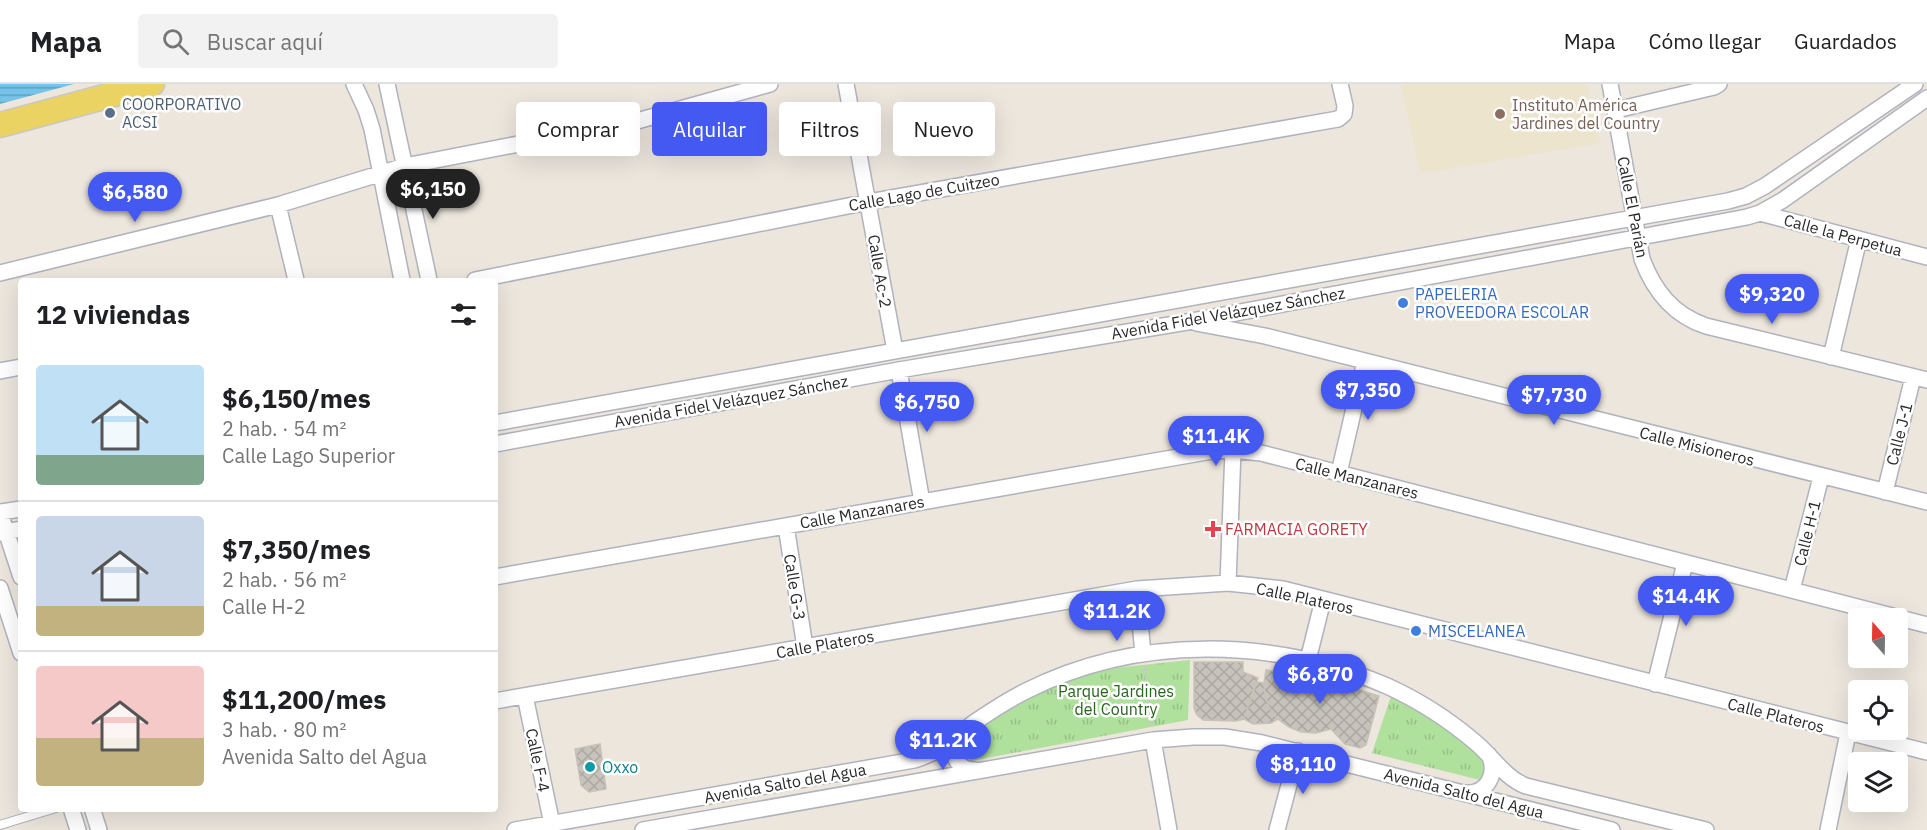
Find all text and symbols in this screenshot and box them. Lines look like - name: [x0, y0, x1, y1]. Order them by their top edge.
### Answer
- search box: [138, 14, 558, 68]
- text: Mapa: [30, 23, 102, 60]
- icon: search: [159, 25, 192, 58]
- text: Buscar aquí: [207, 27, 323, 56]
- text: Mapa: [1564, 27, 1615, 55]
- text: Cómo llegar: [1648, 27, 1761, 55]
- text: Guardados: [1794, 27, 1897, 55]
- place label: COORPORATIVO ACSI: [122, 94, 241, 132]
- place label: Instituto América Jardines del Country: [1512, 95, 1660, 133]
- chip: Comprar: [516, 102, 640, 156]
- chip: Alquilar: [652, 102, 767, 156]
- chip: Filtros: [779, 102, 881, 156]
- chip: Nuevo: [893, 102, 995, 156]
- marker: COORPORATIVO ACSI: [103, 106, 117, 120]
- marker: Instituto América Jardines del Country: [1493, 107, 1507, 121]
- street label: Calle El Parián: [1613, 155, 1653, 259]
- pin: $6,150: [384, 169, 482, 220]
- street label: Calle Lago de Cuitzeo: [847, 169, 1001, 215]
- pin: $6,580: [86, 172, 184, 223]
- text: $6,150: [400, 175, 466, 202]
- text: $6,580: [102, 178, 168, 205]
- street label: Calle la Perpetua: [1782, 210, 1905, 261]
- street label: Calle Ac-2: [864, 233, 896, 309]
- pin: $9,320: [1723, 274, 1821, 325]
- text: $9,320: [1739, 280, 1805, 307]
- street label: Avenida Fidel Velázquez Sánchez: [1110, 283, 1346, 343]
- place label: PAPELERIA PROVEEDORA ESCOLAR: [1415, 284, 1589, 322]
- marker: PAPELERIA PROVEEDORA ESCOLAR: [1396, 296, 1410, 310]
- text: 12 viviendas: [36, 297, 190, 331]
- icon: filters: [447, 298, 480, 331]
- pin: $7,350: [1319, 370, 1417, 421]
- street label: Avenida Fidel Velázquez Sánchez: [613, 371, 849, 431]
- pin: $7,730: [1505, 375, 1603, 426]
- text: $7,350: [1335, 376, 1401, 403]
- text: $6,150/mes: [222, 381, 371, 415]
- text: $7,730: [1521, 381, 1587, 408]
- pin: $6,750: [878, 382, 976, 433]
- text: $6,750: [894, 388, 960, 415]
- icon: home: [84, 389, 156, 461]
- street label: Calle J-1: [1882, 401, 1916, 467]
- text: 2 hab. · 54 m²: [222, 415, 346, 442]
- pin: $11.4K: [1167, 416, 1265, 467]
- text: $11.4K: [1182, 422, 1250, 449]
- street label: Calle Misioneros: [1637, 422, 1757, 470]
- text: Calle Lago Superior: [222, 442, 395, 469]
- street label: Calle Manzanares: [1293, 453, 1421, 503]
- street label: Calle Manzanares: [798, 491, 926, 533]
- street label: Calle H-1: [1789, 498, 1825, 568]
- place label: FARMACIA GORETY: [1225, 519, 1368, 539]
- marker: FARMACIA GORETY: [1206, 522, 1220, 536]
- text: $7,350/mes: [222, 532, 371, 566]
- icon: home: [84, 540, 156, 612]
- street label: Calle G-3: [780, 552, 810, 622]
- text: 2 hab. · 56 m²: [222, 566, 346, 593]
- pin: $14.4K: [1637, 576, 1735, 627]
- street label: Calle Plateros: [1254, 578, 1356, 618]
- text: $14.4K: [1652, 582, 1720, 609]
- pin: $11.2K: [1068, 591, 1166, 642]
- text: Calle H-2: [222, 593, 306, 620]
- text: $11.2K: [1083, 597, 1151, 624]
- north arrow: [1848, 608, 1908, 668]
- map controls: [1848, 608, 1908, 812]
- place label: MISCELANEA: [1428, 621, 1525, 641]
- marker: MISCELANEA: [1409, 624, 1423, 638]
- street label: Calle Plateros: [774, 626, 876, 662]
- pin: $6,870: [1271, 654, 1369, 705]
- text: $6,870: [1287, 660, 1353, 687]
- button: locate: [1848, 680, 1908, 740]
- park label: Parque Jardines del Country: [1058, 681, 1174, 719]
- text: $11,200/mes: [222, 682, 386, 716]
- icon: home: [84, 690, 156, 762]
- street label: Calle Plateros: [1725, 693, 1827, 737]
- text: 3 hab. · 80 m²: [222, 716, 346, 743]
- pin: $11.2K: [894, 720, 992, 771]
- street label: Calle F-4: [522, 726, 554, 794]
- text: $11.2K: [909, 726, 977, 753]
- text: Avenida Salto del Agua: [222, 743, 427, 770]
- pin: $8,110: [1254, 744, 1352, 795]
- text: $8,110: [1270, 750, 1336, 777]
- button: layers: [1848, 752, 1908, 812]
- place label: Oxxo: [602, 757, 638, 777]
- street label: Avenida Salto del Agua: [702, 759, 868, 807]
- marker: Oxxo: [583, 760, 597, 774]
- street label: Avenida Salto del Agua: [1382, 763, 1546, 823]

